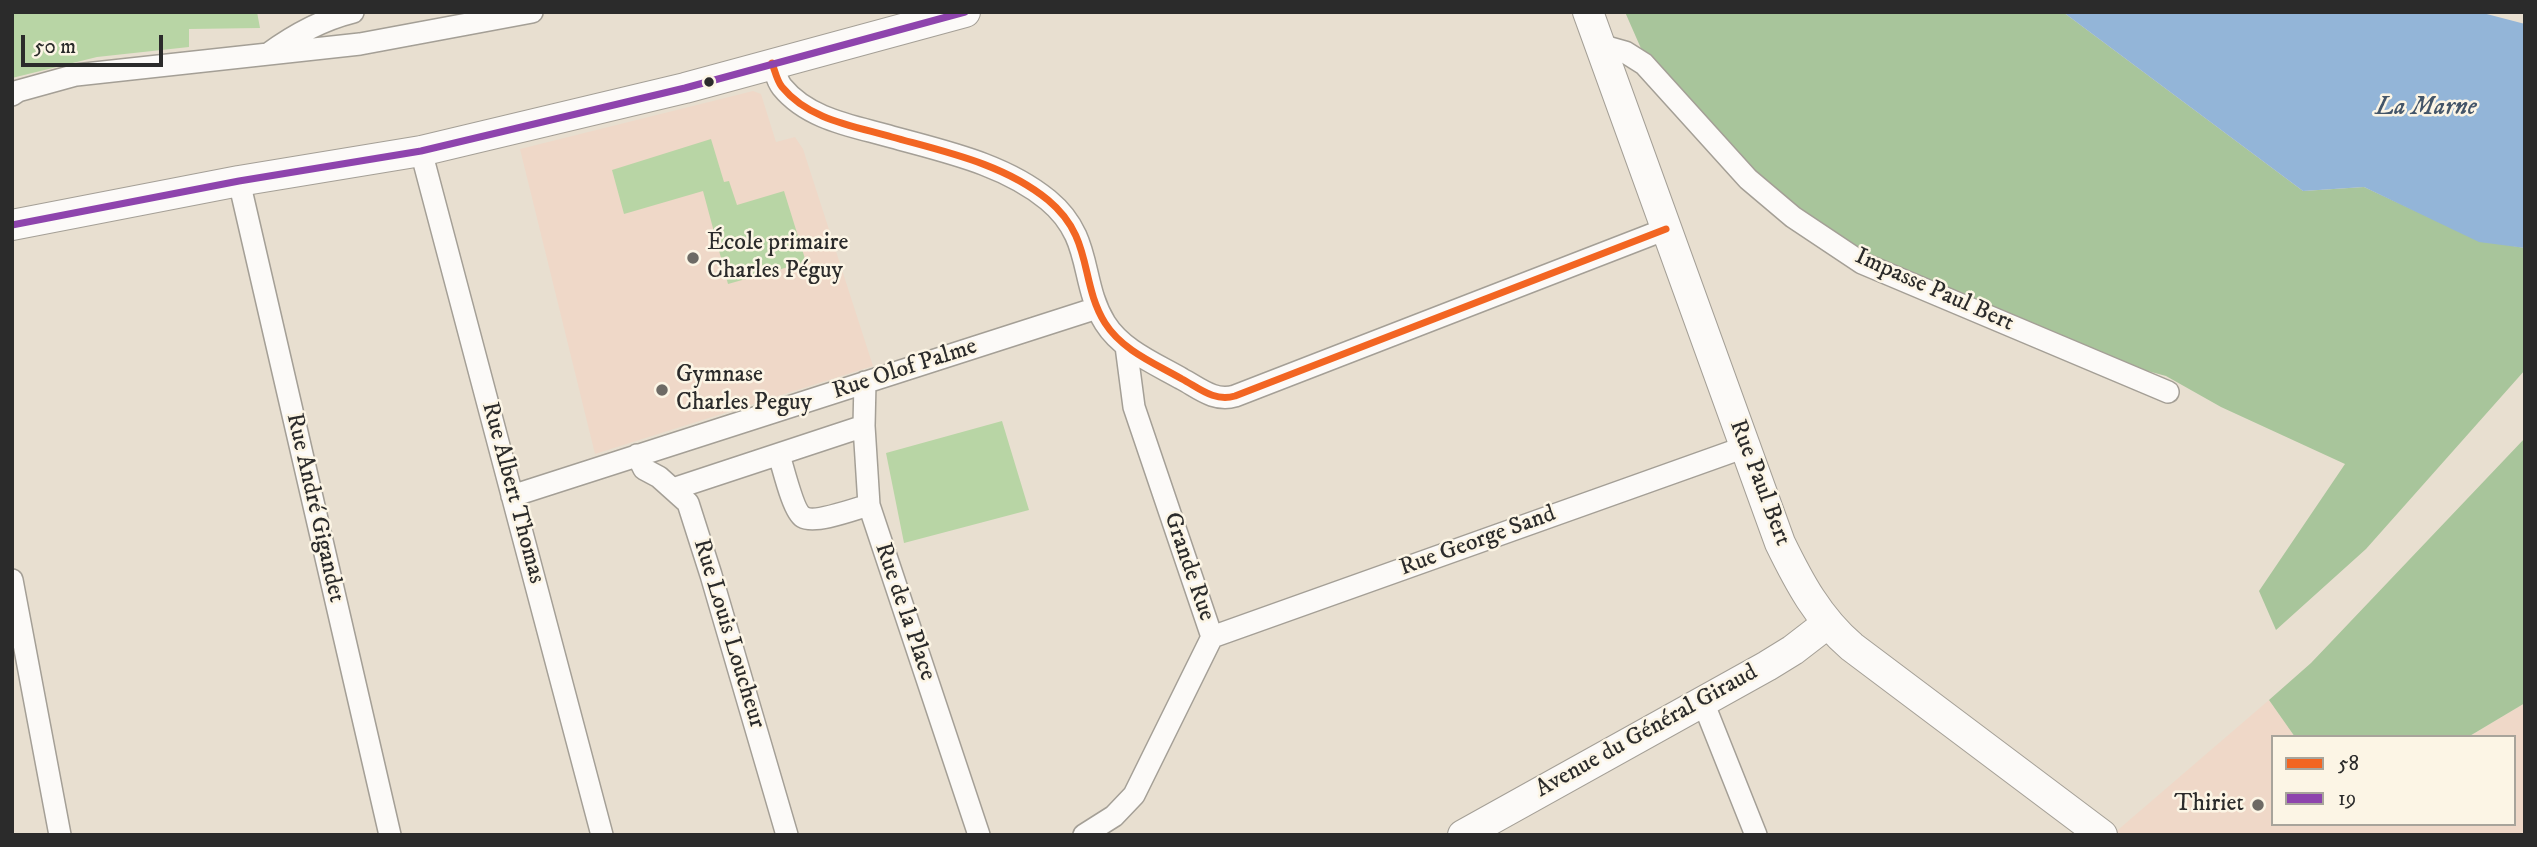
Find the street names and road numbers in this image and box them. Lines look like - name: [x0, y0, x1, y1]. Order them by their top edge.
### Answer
- street label: Impasse Paul Bert: [1850, 243, 2018, 339]
- street label: Rue Olof Palme: [829, 333, 981, 407]
- street label: Rue Albert Thomas: [474, 399, 550, 587]
- street label: Rue André Gigandet: [278, 411, 350, 605]
- street label: Rue Paul Bert: [1722, 416, 1796, 550]
- street label: Rue George Sand: [1396, 500, 1560, 584]
- street label: Grande Rue: [1156, 509, 1220, 625]
- street label: Rue Louis Loucheur: [686, 536, 770, 732]
- street label: Rue de la Place: [867, 539, 941, 685]
- street label: Avenue du Général Giraud: [1531, 659, 1763, 805]

